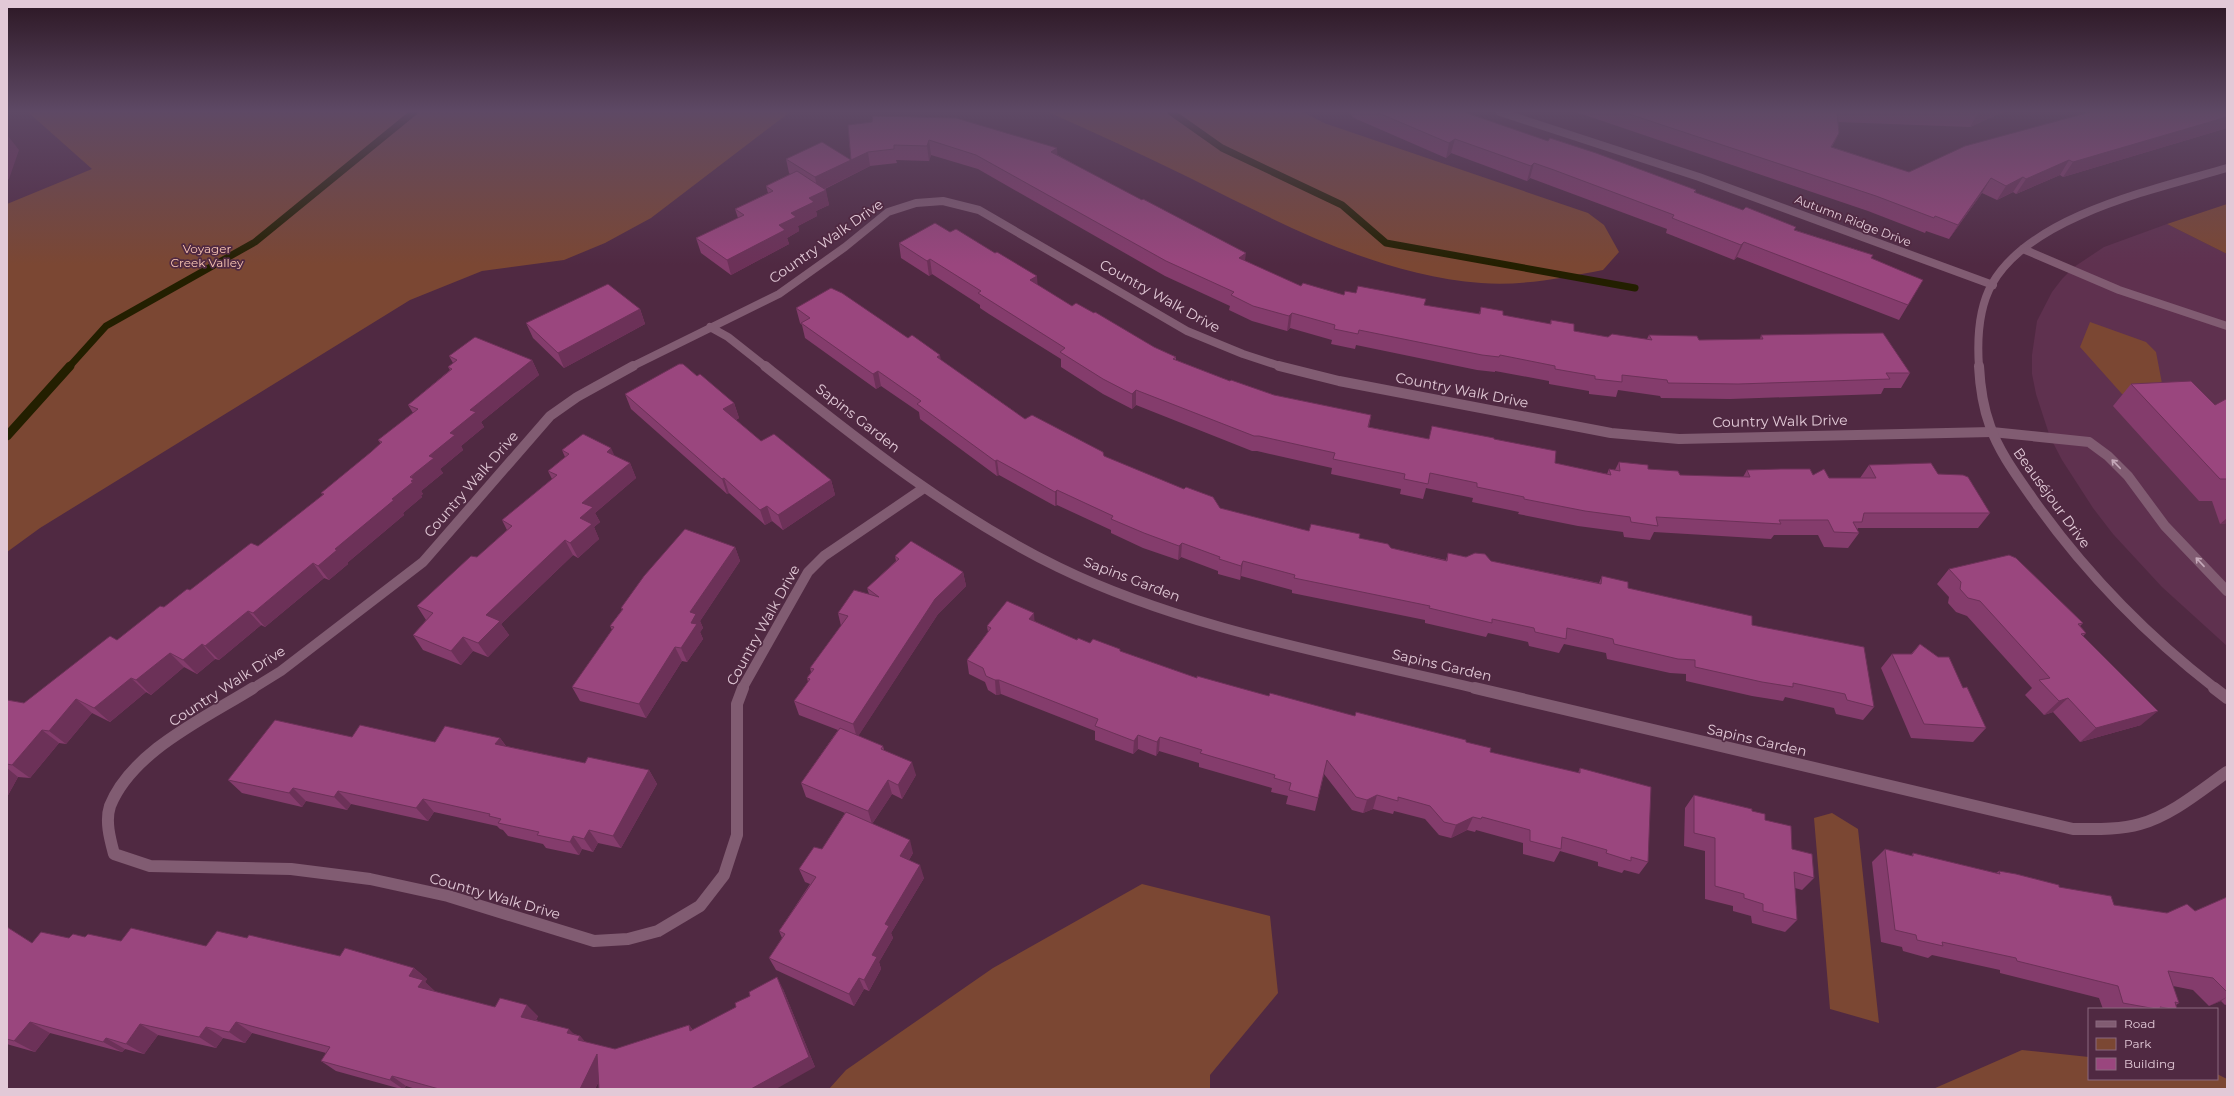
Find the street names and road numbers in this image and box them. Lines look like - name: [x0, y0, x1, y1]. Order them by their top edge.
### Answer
- street label: Autumn Ridge Drive: [1793, 191, 1914, 250]
- street label: Country Walk Drive: [765, 195, 887, 287]
- street label: Country Walk Drive: [1096, 255, 1224, 337]
- street label: Country Walk Drive: [1394, 368, 1530, 412]
- street label: Sapins Garden: [812, 379, 904, 457]
- street label: Country Walk Drive: [1712, 411, 1848, 431]
- street label: Country Walk Drive: [420, 427, 522, 541]
- street label: Beauséjour Drive: [2010, 444, 2094, 552]
- street label: Sapins Garden: [1081, 552, 1183, 606]
- street label: Country Walk Drive: [722, 561, 804, 689]
- street label: Country Walk Drive: [165, 642, 289, 730]
- street label: Sapins Garden: [1390, 645, 1494, 685]
- street label: Sapins Garden: [1705, 720, 1809, 760]
- street label: Country Walk Drive: [428, 869, 562, 923]

